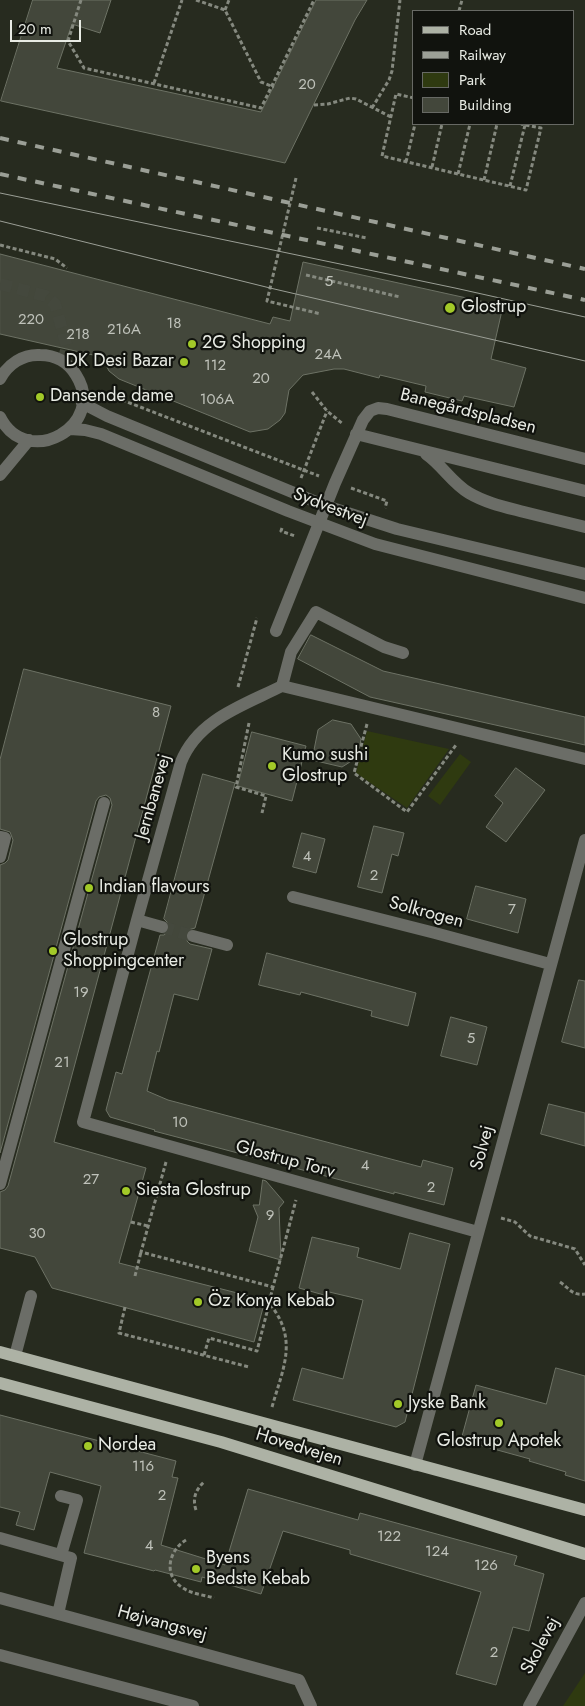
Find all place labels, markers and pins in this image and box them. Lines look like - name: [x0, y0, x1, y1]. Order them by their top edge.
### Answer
- place label: Glostrup: [461, 297, 526, 319]
- marker: Glostrup: [443, 301, 457, 315]
- place label: 2G Shopping: [202, 333, 306, 355]
- marker: 2G Shopping: [186, 338, 198, 350]
- place label: DK Desi Bazar: [66, 351, 174, 373]
- marker: DK Desi Bazar: [178, 356, 190, 368]
- place label: Dansende dame: [50, 386, 173, 408]
- marker: Dansende dame: [34, 391, 46, 403]
- place label: Kumo sushi Glostrup: [282, 745, 368, 788]
- marker: Kumo sushi Glostrup: [266, 760, 278, 772]
- place label: Indian flavours: [99, 877, 210, 899]
- marker: Indian flavours: [83, 882, 95, 894]
- place label: Glostrup Shoppingcenter: [63, 930, 184, 972]
- marker: Glostrup Shoppingcenter: [47, 945, 59, 957]
- place label: Siesta Glostrup: [136, 1180, 251, 1202]
- marker: Siesta Glostrup: [120, 1185, 132, 1197]
- place label: Öz Konya Kebab: [208, 1291, 335, 1313]
- marker: Öz Konya Kebab: [192, 1296, 204, 1308]
- place label: Jyske Bank: [408, 1393, 486, 1415]
- marker: Jyske Bank: [392, 1398, 404, 1410]
- marker: Glostrup Apotek: [493, 1417, 505, 1429]
- place label: Glostrup Apotek: [437, 1431, 561, 1453]
- place label: Nordea: [98, 1435, 156, 1457]
- marker: Nordea: [82, 1440, 94, 1452]
- place label: Byens Bedste Kebab: [206, 1548, 310, 1590]
- marker: Byens Bedste Kebab: [190, 1563, 202, 1575]

